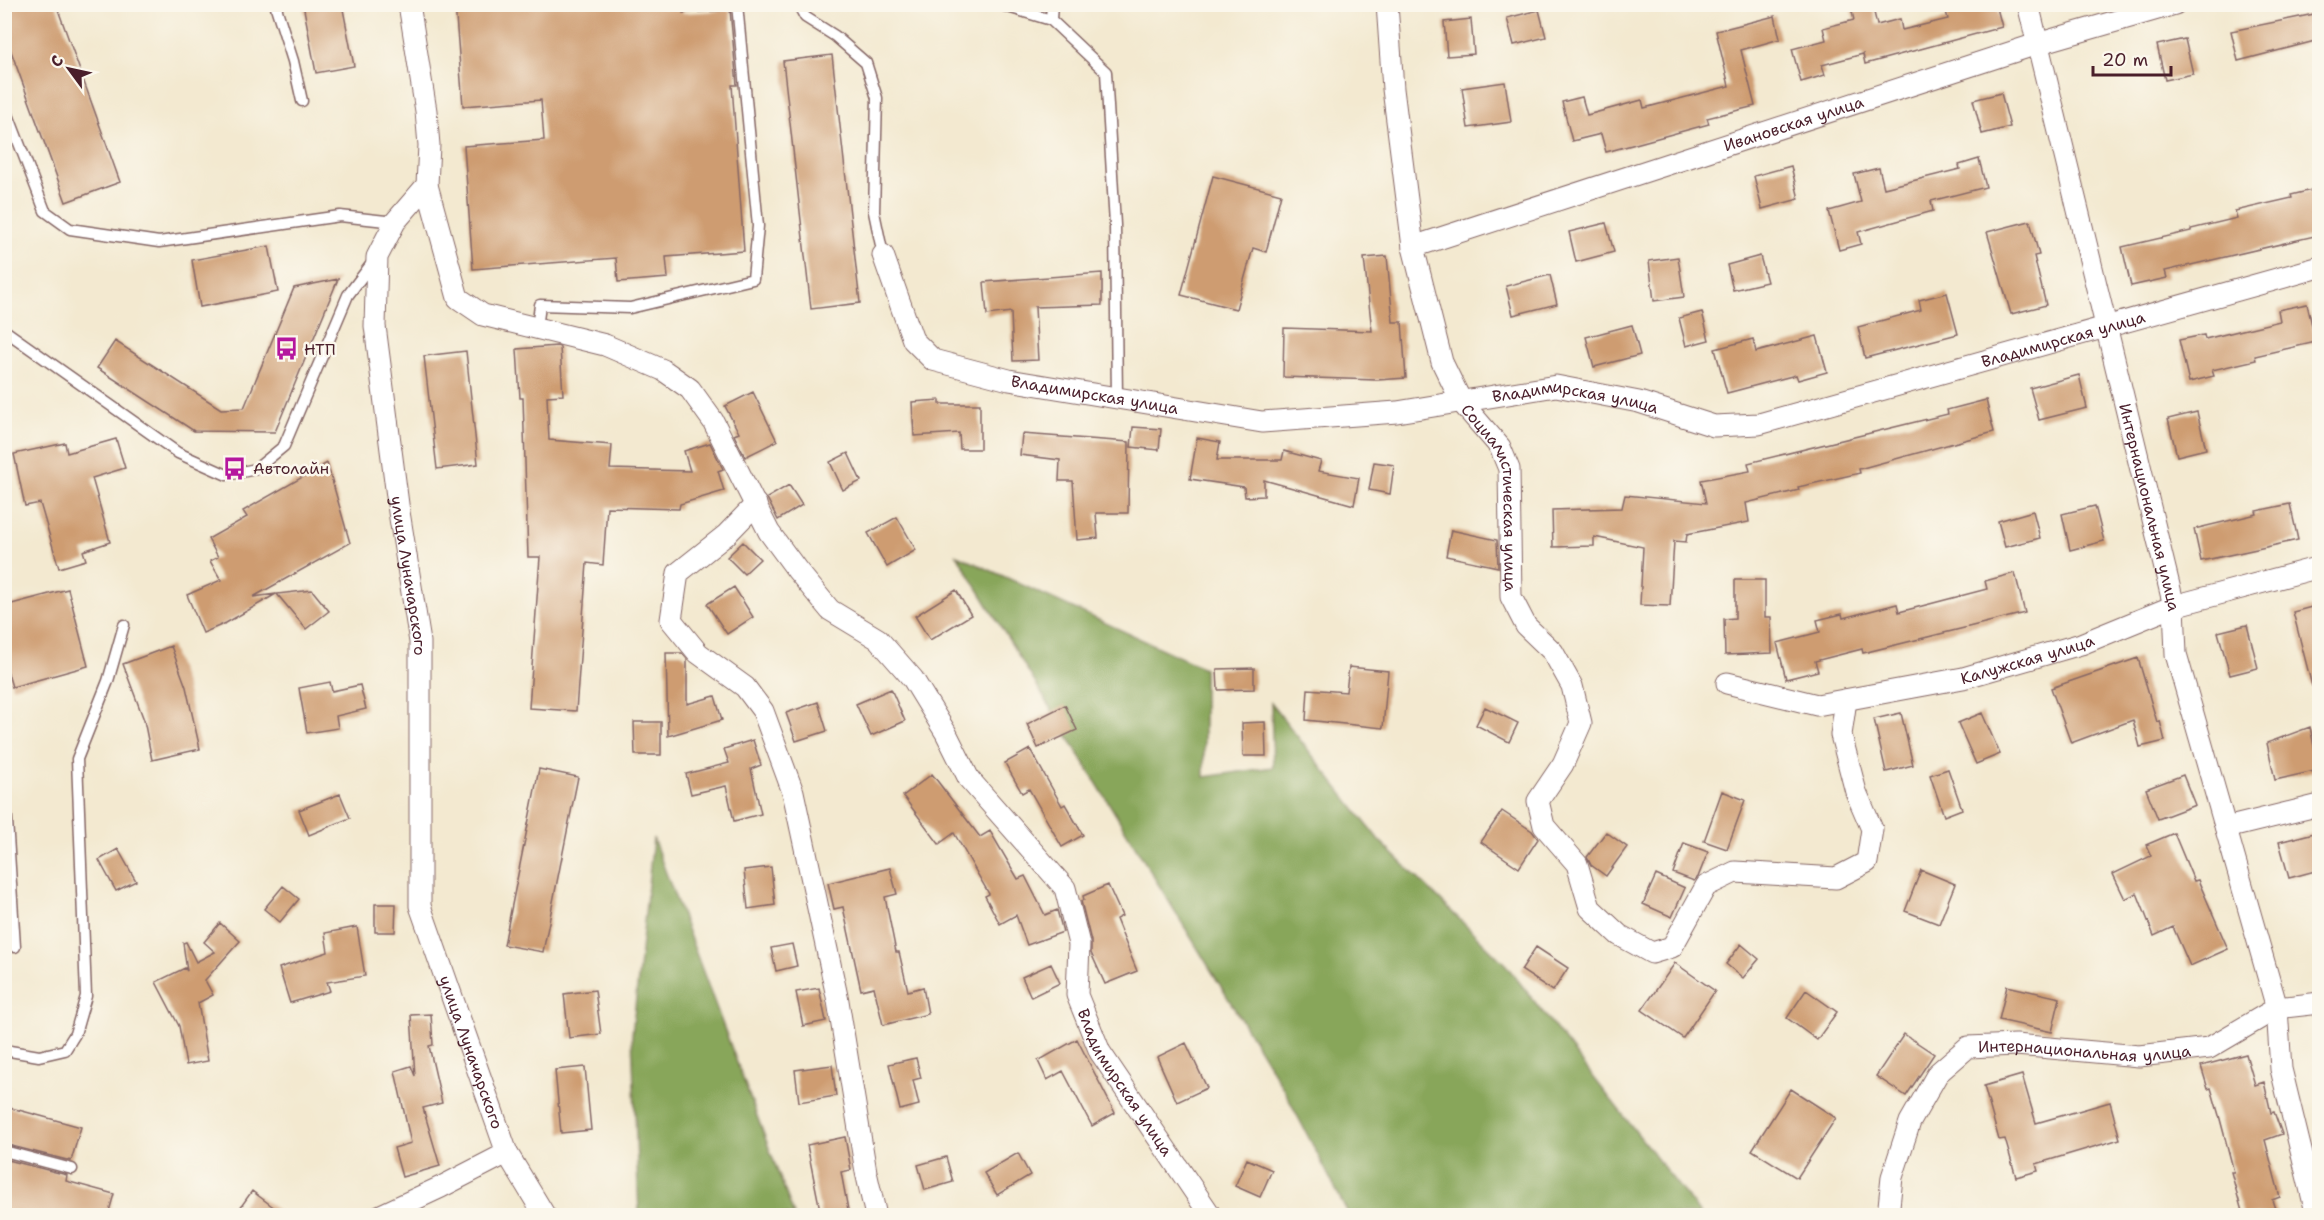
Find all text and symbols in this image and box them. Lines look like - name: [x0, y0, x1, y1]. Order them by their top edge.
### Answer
- north arrow: [39, 39, 99, 99]
- scale bar: [2093, 39, 2171, 77]
- text: 20 m: [2102, 48, 2148, 72]
- text: С: [45, 51, 68, 71]
- street label: Ивановская улица: [1721, 91, 1866, 156]
- street label: Владимирская улица: [1979, 306, 2147, 372]
- bus stop icon: НТП: [273, 336, 299, 362]
- place label: НТП: [304, 339, 336, 360]
- street label: Владимирская улица: [1010, 370, 1180, 418]
- street label: Владимирская улица: [1491, 375, 1661, 418]
- street label: Социалистическая улица: [1457, 399, 1521, 592]
- street label: Интернациональная улица: [2115, 401, 2185, 612]
- bus stop icon: Автолайн: [222, 455, 248, 481]
- place label: Автолайн: [253, 458, 329, 479]
- street label: улица Луначарского: [387, 495, 431, 656]
- street label: Калужская улица: [1958, 629, 2097, 689]
- street label: улица Луначарского: [435, 973, 508, 1132]
- street label: Владимирская улица: [1073, 1005, 1178, 1160]
- street label: Интернациональная улица: [1977, 1034, 2192, 1067]

